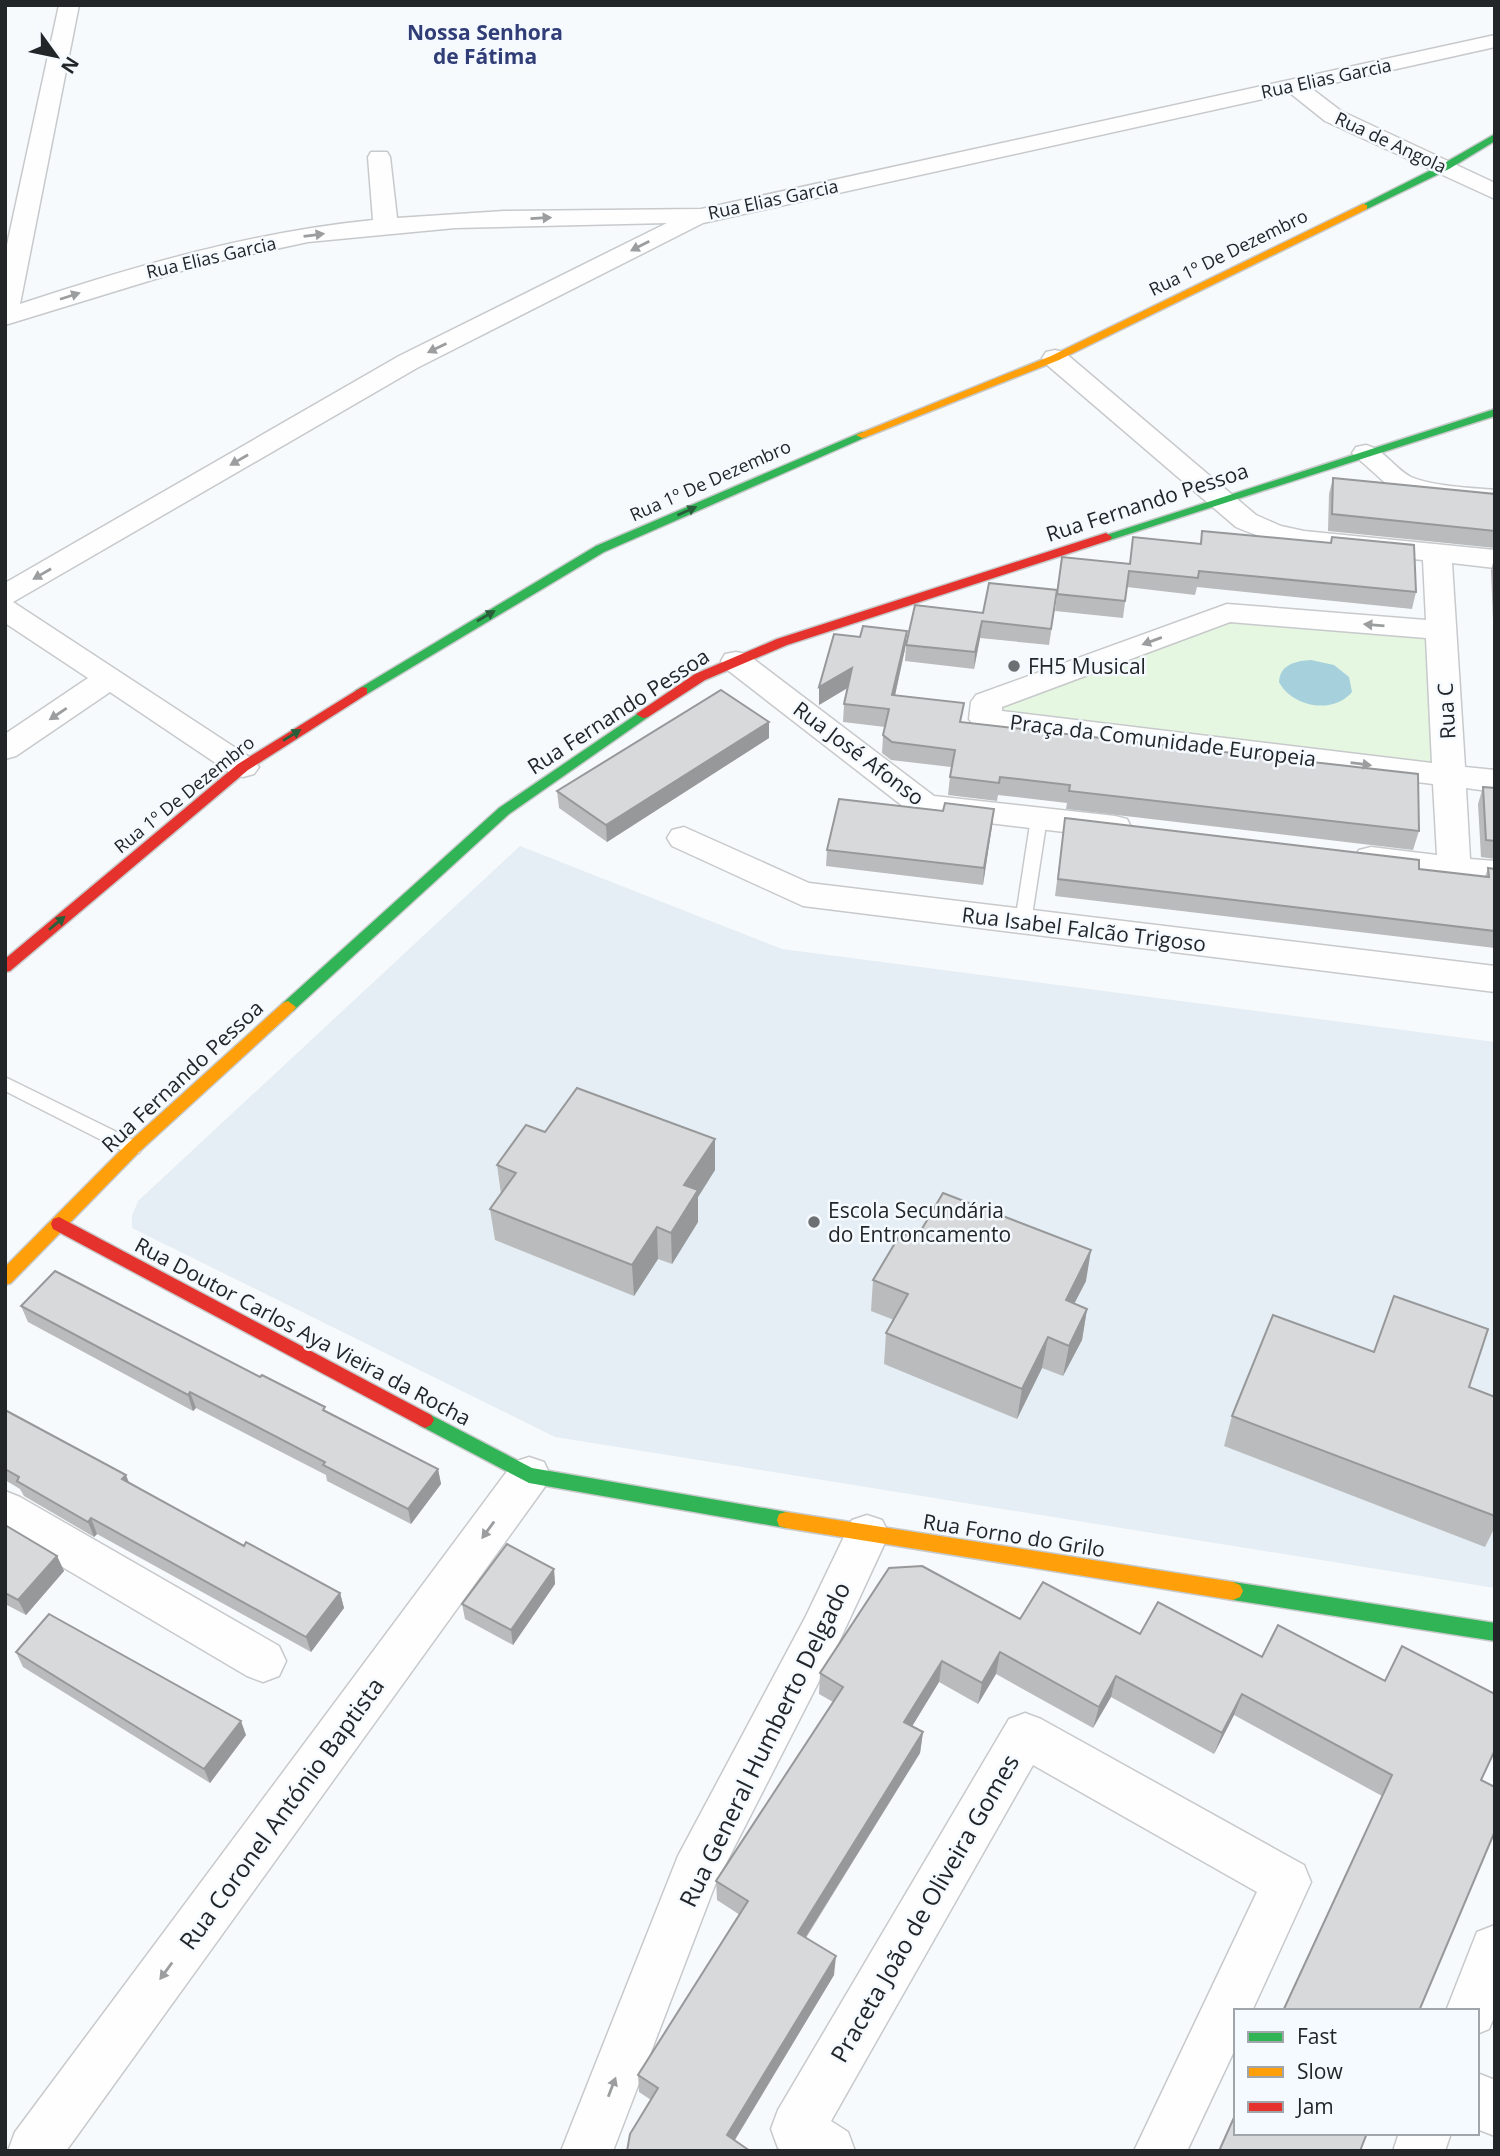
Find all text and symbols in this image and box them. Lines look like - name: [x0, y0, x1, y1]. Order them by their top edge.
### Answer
- district label: Nossa Senhora de Fátima: [407, 18, 563, 70]
- north arrow: [21, 21, 91, 91]
- text: N: [55, 52, 85, 79]
- street label: Rua Elias Garcia: [1259, 52, 1393, 104]
- street label: Rua de Angola: [1331, 106, 1451, 178]
- street label: Rua Elias Garcia: [706, 173, 840, 225]
- street label: Rua 1º De Dezembro: [1145, 203, 1311, 301]
- one-way arrow: [530, 212, 552, 223]
- one-way arrow: [303, 229, 325, 240]
- street label: Rua Elias Garcia: [144, 230, 278, 284]
- one-way arrow: [630, 241, 650, 252]
- one-way arrow: [60, 290, 81, 301]
- one-way arrow: [427, 342, 447, 353]
- street label: Rua 1º De Dezembro: [626, 434, 794, 526]
- one-way arrow: [229, 454, 248, 466]
- street label: Rua Fernando Pessoa: [1042, 456, 1252, 548]
- one-way arrow: [677, 505, 697, 517]
- one-way arrow: [32, 568, 52, 580]
- one-way arrow: [476, 610, 495, 622]
- one-way arrow: [1362, 619, 1384, 630]
- one-way arrow: [1141, 636, 1162, 647]
- street label: Rua Fernando Pessoa: [522, 642, 714, 780]
- place label: FH5 Musical: [1028, 652, 1146, 680]
- marker: FH5 Musical: [1006, 658, 1022, 674]
- street label: Rua C: [1431, 682, 1461, 740]
- street label: Rua José Afonso: [788, 695, 930, 811]
- one-way arrow: [49, 707, 67, 721]
- street label: Praça da Comunidade Europeia: [1008, 707, 1318, 773]
- one-way arrow: [282, 729, 302, 742]
- street label: Rua 1º De Dezembro: [109, 730, 259, 858]
- one-way arrow: [1350, 759, 1372, 770]
- street label: Rua Isabel Falcão Trigoso: [960, 900, 1208, 958]
- one-way arrow: [49, 916, 66, 931]
- street label: Rua Fernando Pessoa: [95, 994, 269, 1158]
- place label: Escola Secundária do Entroncamento: [828, 1196, 1011, 1248]
- marker: Escola Secundária do Entroncamento: [806, 1214, 822, 1230]
- street label: Rua Doutor Carlos Aya Vieira da Rocha: [130, 1230, 476, 1432]
- street label: Rua Forno do Grilo: [921, 1507, 1107, 1563]
- one-way arrow: [482, 1521, 496, 1539]
- street label: Rua General Humberto Delgado: [671, 1576, 857, 1912]
- street label: Rua Coronel António Baptista: [171, 1670, 391, 1956]
- street label: Praceta João de Oliveira Gomes: [822, 1748, 1026, 2068]
- one-way arrow: [159, 1961, 173, 1980]
- legend: [1234, 2009, 1479, 2135]
- text: Fast: [1297, 2022, 1337, 2050]
- text: Slow: [1297, 2057, 1343, 2085]
- one-way arrow: [607, 2077, 618, 2098]
- text: Jam: [1295, 2092, 1334, 2120]

